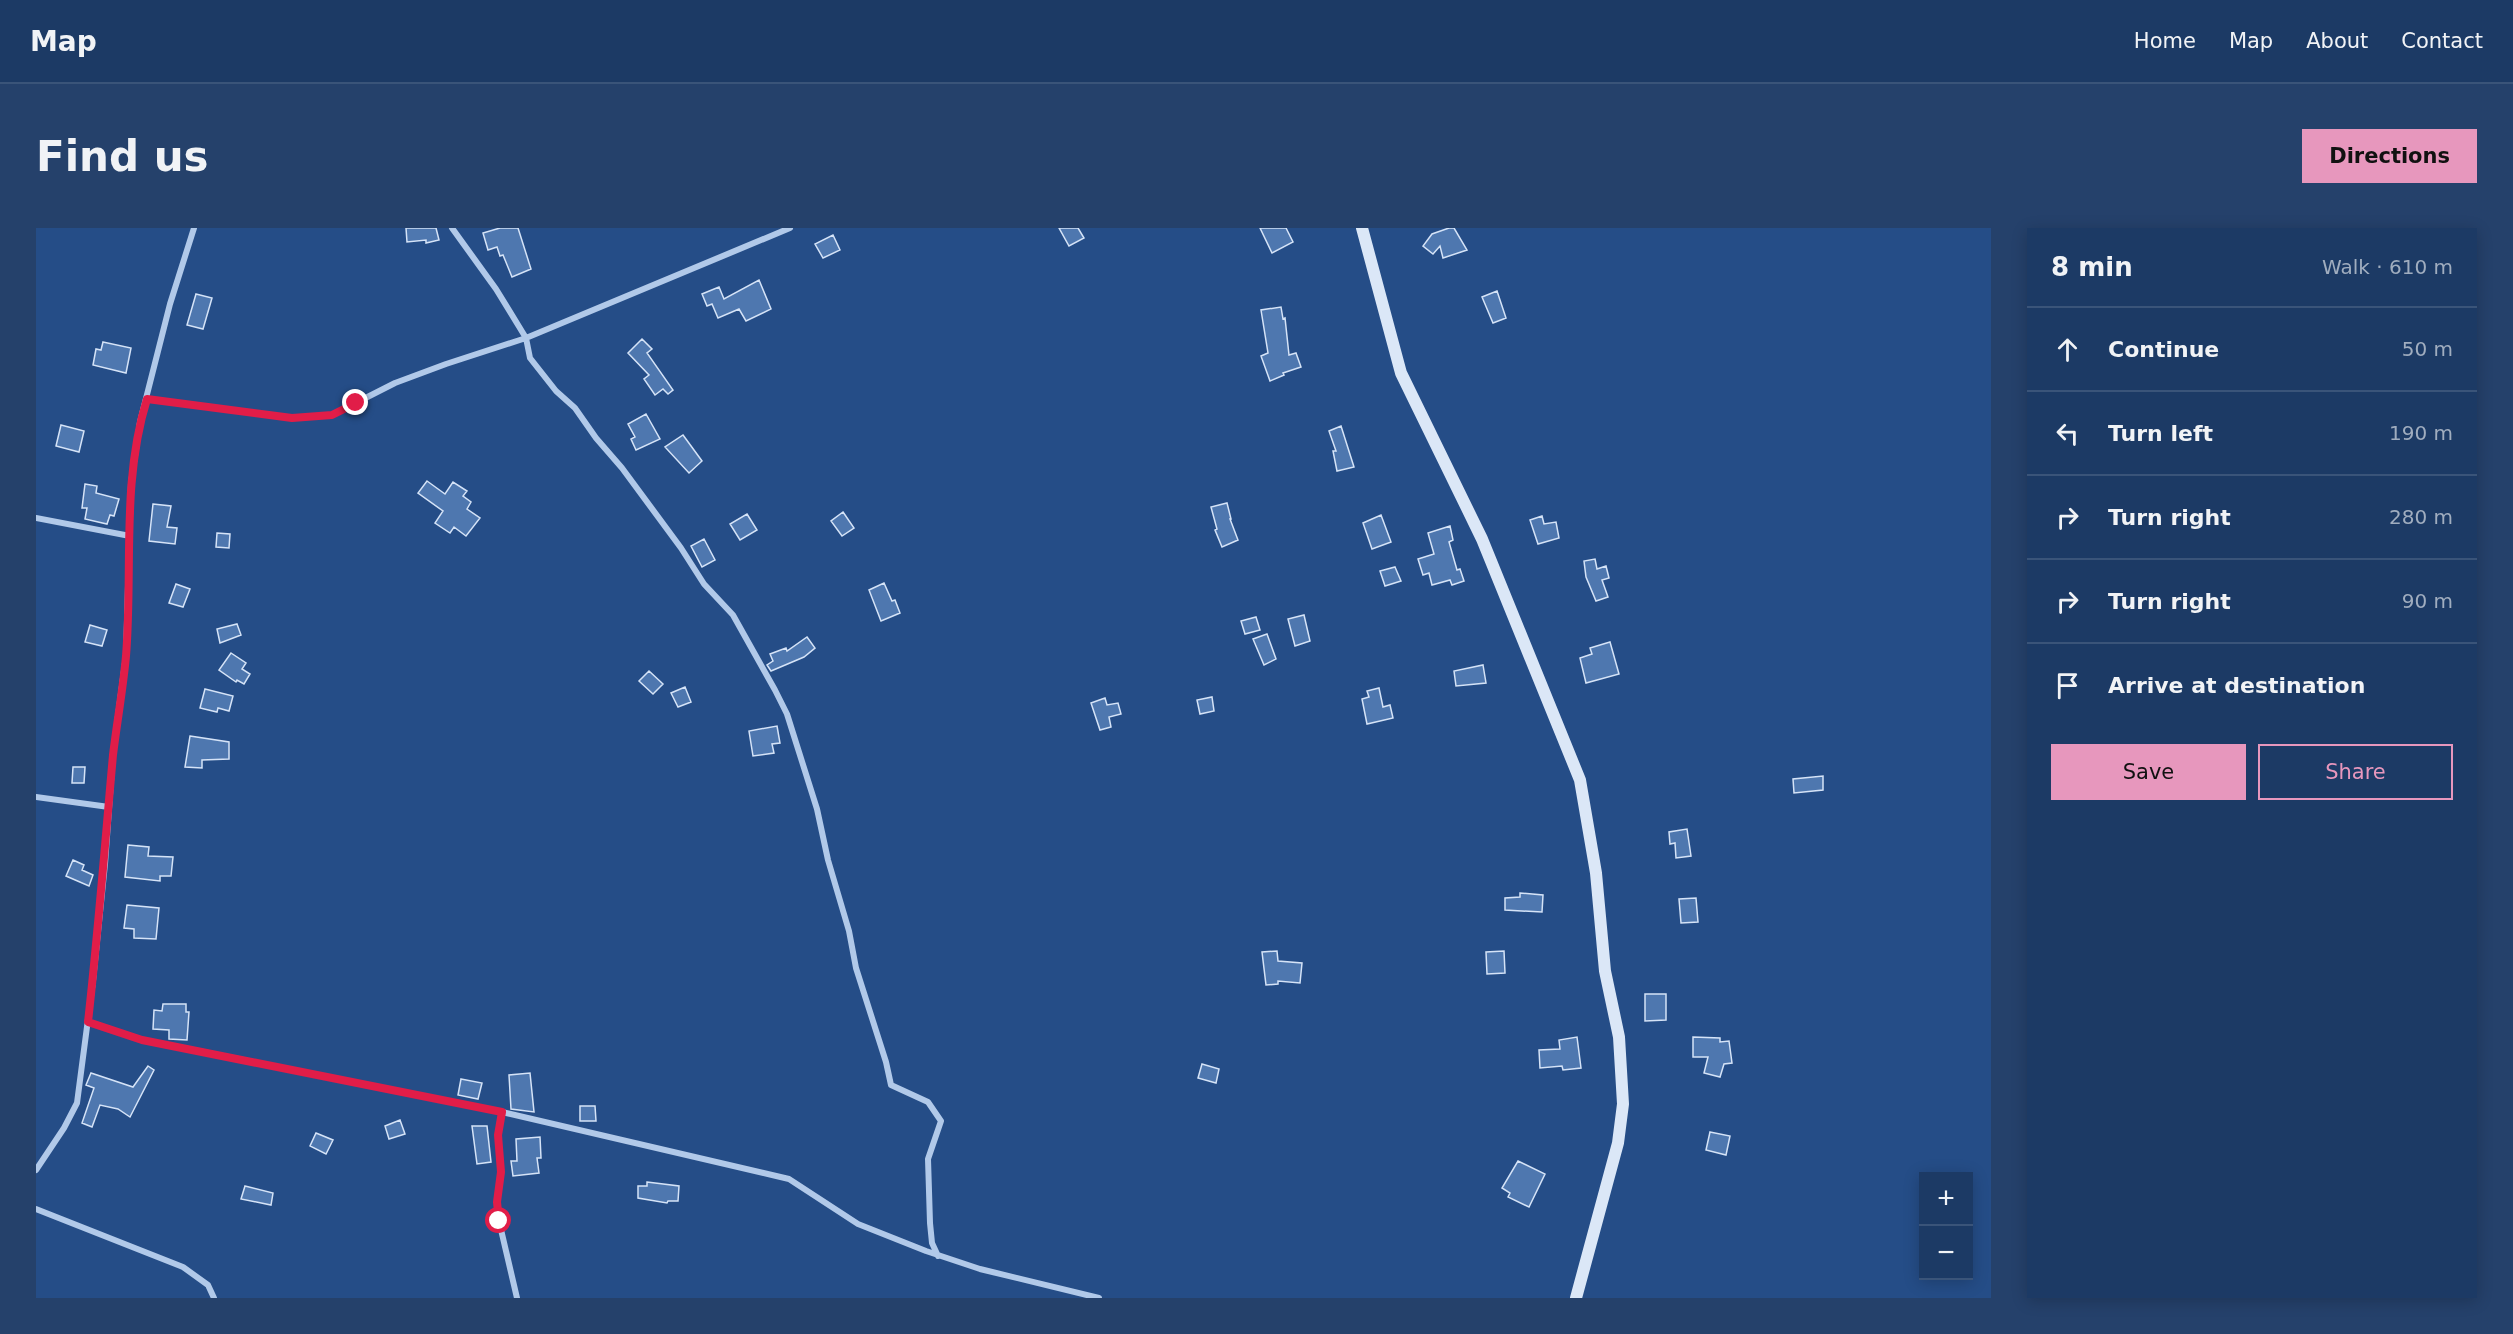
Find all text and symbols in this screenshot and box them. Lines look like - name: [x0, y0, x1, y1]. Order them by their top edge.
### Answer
- text: Map: [30, 25, 97, 58]
- text: Home: [2134, 29, 2196, 53]
- text: Map: [2229, 29, 2273, 53]
- text: About: [2306, 29, 2368, 53]
- text: Contact: [2401, 29, 2483, 53]
- button: Directions: [2302, 129, 2477, 183]
- text: Find us: [36, 132, 209, 181]
- text: 8 min: [2051, 252, 2133, 282]
- text: Walk · 610 m: [2322, 255, 2453, 279]
- icon: ahead: [2051, 333, 2084, 366]
- text: Continue: [2108, 337, 2219, 362]
- text: 50 m: [2402, 337, 2453, 361]
- route end: [342, 389, 368, 415]
- icon: left: [2051, 417, 2084, 450]
- text: Turn left: [2108, 421, 2213, 446]
- text: 190 m: [2389, 421, 2453, 445]
- icon: right: [2051, 501, 2084, 534]
- text: Turn right: [2108, 505, 2231, 530]
- text: 280 m: [2389, 505, 2453, 529]
- icon: right: [2051, 585, 2084, 618]
- text: Turn right: [2108, 589, 2231, 614]
- text: 90 m: [2402, 589, 2453, 613]
- icon: arrive: [2051, 669, 2084, 702]
- text: Arrive at destination: [2108, 673, 2365, 698]
- button: Save: [2051, 744, 2246, 800]
- button: Share: [2258, 744, 2453, 800]
- map controls: [1919, 1172, 1973, 1280]
- button: +: [1919, 1172, 1973, 1226]
- route start: [485, 1207, 511, 1233]
- button: −: [1919, 1226, 1973, 1280]

